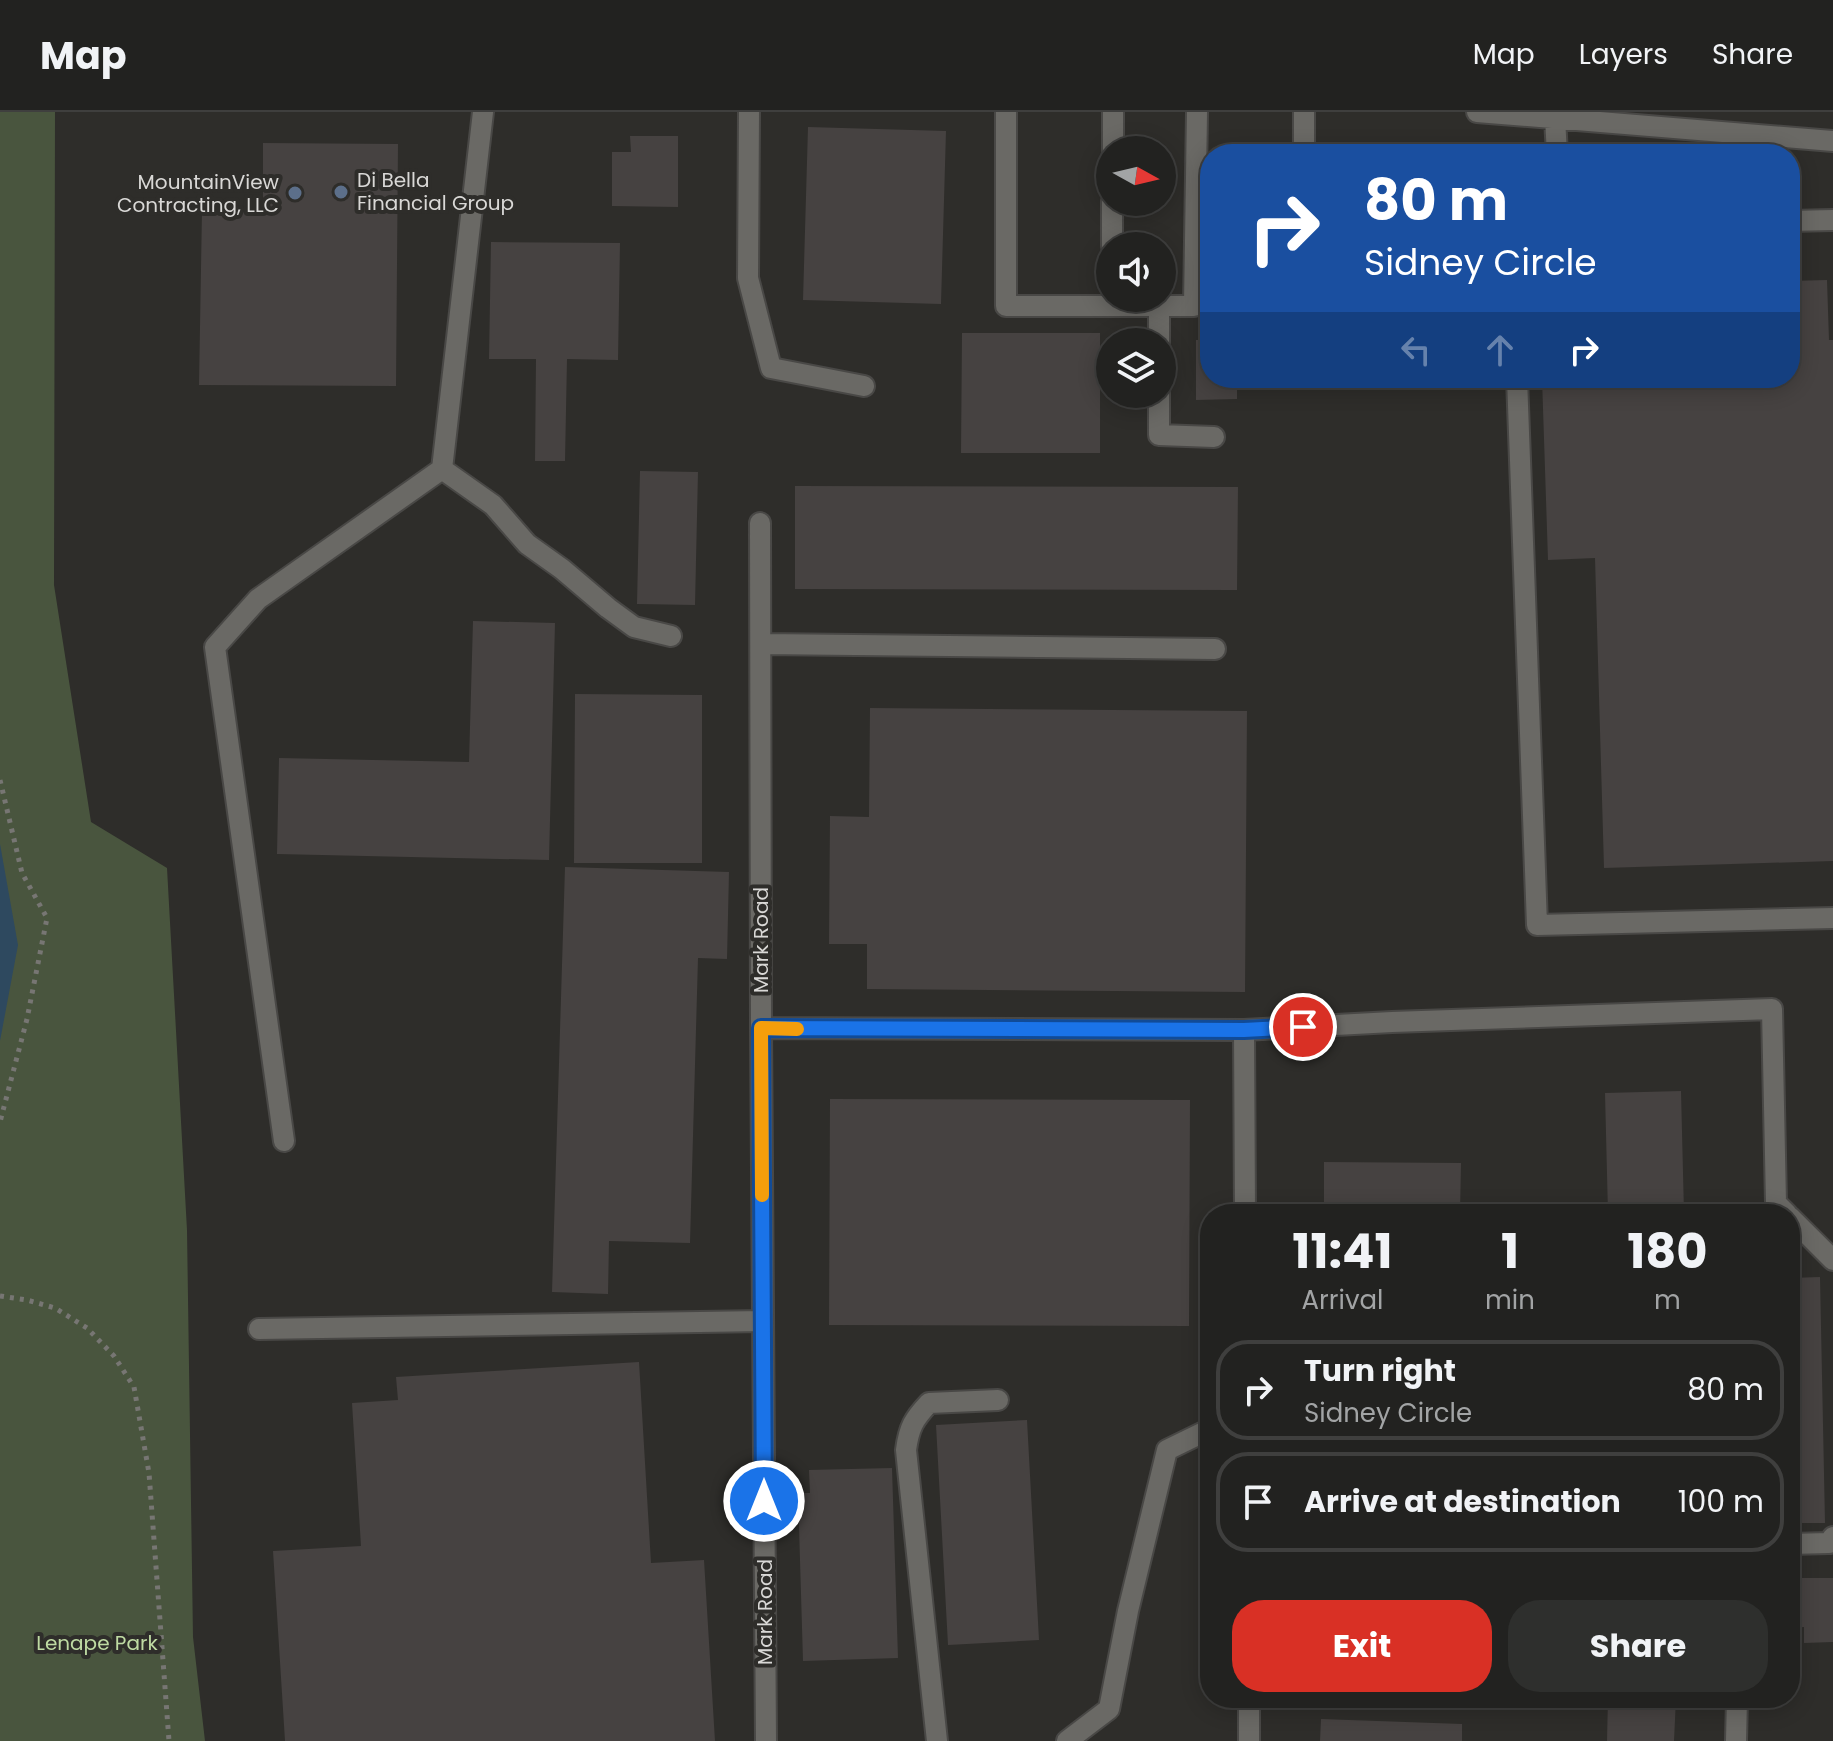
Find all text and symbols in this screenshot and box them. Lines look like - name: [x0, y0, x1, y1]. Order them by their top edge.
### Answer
- text: Map: [40, 29, 127, 82]
- text: Map: [1473, 35, 1535, 74]
- text: Layers: [1579, 35, 1668, 74]
- text: Share: [1712, 35, 1793, 74]
- north arrow: [1096, 136, 1176, 216]
- map controls: [1096, 136, 1176, 408]
- text: 80 m: [1364, 161, 1508, 240]
- place label: Di Bella Financial Group: [357, 166, 514, 217]
- place label: MountainView Contracting, LLC: [117, 168, 280, 219]
- icon: right: [1232, 176, 1336, 280]
- marker: Di Bella Financial Group: [332, 183, 350, 201]
- marker: MountainView Contracting, LLC: [286, 184, 304, 202]
- button: sound: [1096, 232, 1176, 312]
- text: Sidney Circle: [1364, 237, 1597, 288]
- button: layers: [1096, 328, 1176, 408]
- icon: left: [1394, 328, 1438, 372]
- icon: ahead: [1478, 328, 1522, 372]
- icon: right: [1562, 328, 1606, 372]
- street label: Mark Road: [747, 887, 775, 993]
- pin: [1269, 993, 1337, 1061]
- icon: arrive: [1281, 1005, 1325, 1049]
- text: 11:41: [1292, 1218, 1393, 1285]
- text: 1: [1501, 1218, 1519, 1285]
- text: 180: [1627, 1218, 1708, 1285]
- text: Arrival: [1302, 1282, 1383, 1318]
- text: min: [1485, 1282, 1535, 1318]
- text: m: [1654, 1282, 1681, 1318]
- text: Turn right: [1304, 1349, 1456, 1392]
- icon: right: [1236, 1368, 1280, 1412]
- text: 80 m: [1687, 1368, 1764, 1411]
- text: Sidney Circle: [1304, 1395, 1472, 1431]
- position arrow: [722, 1459, 806, 1543]
- icon: arrive: [1236, 1480, 1280, 1524]
- text: Arrive at destination: [1304, 1480, 1621, 1523]
- text: 100 m: [1678, 1480, 1764, 1523]
- street label: Mark Road: [751, 1559, 779, 1665]
- button: Exit: [1232, 1600, 1492, 1692]
- button: Share: [1508, 1600, 1768, 1692]
- park label: Lenape Park: [36, 1629, 158, 1657]

